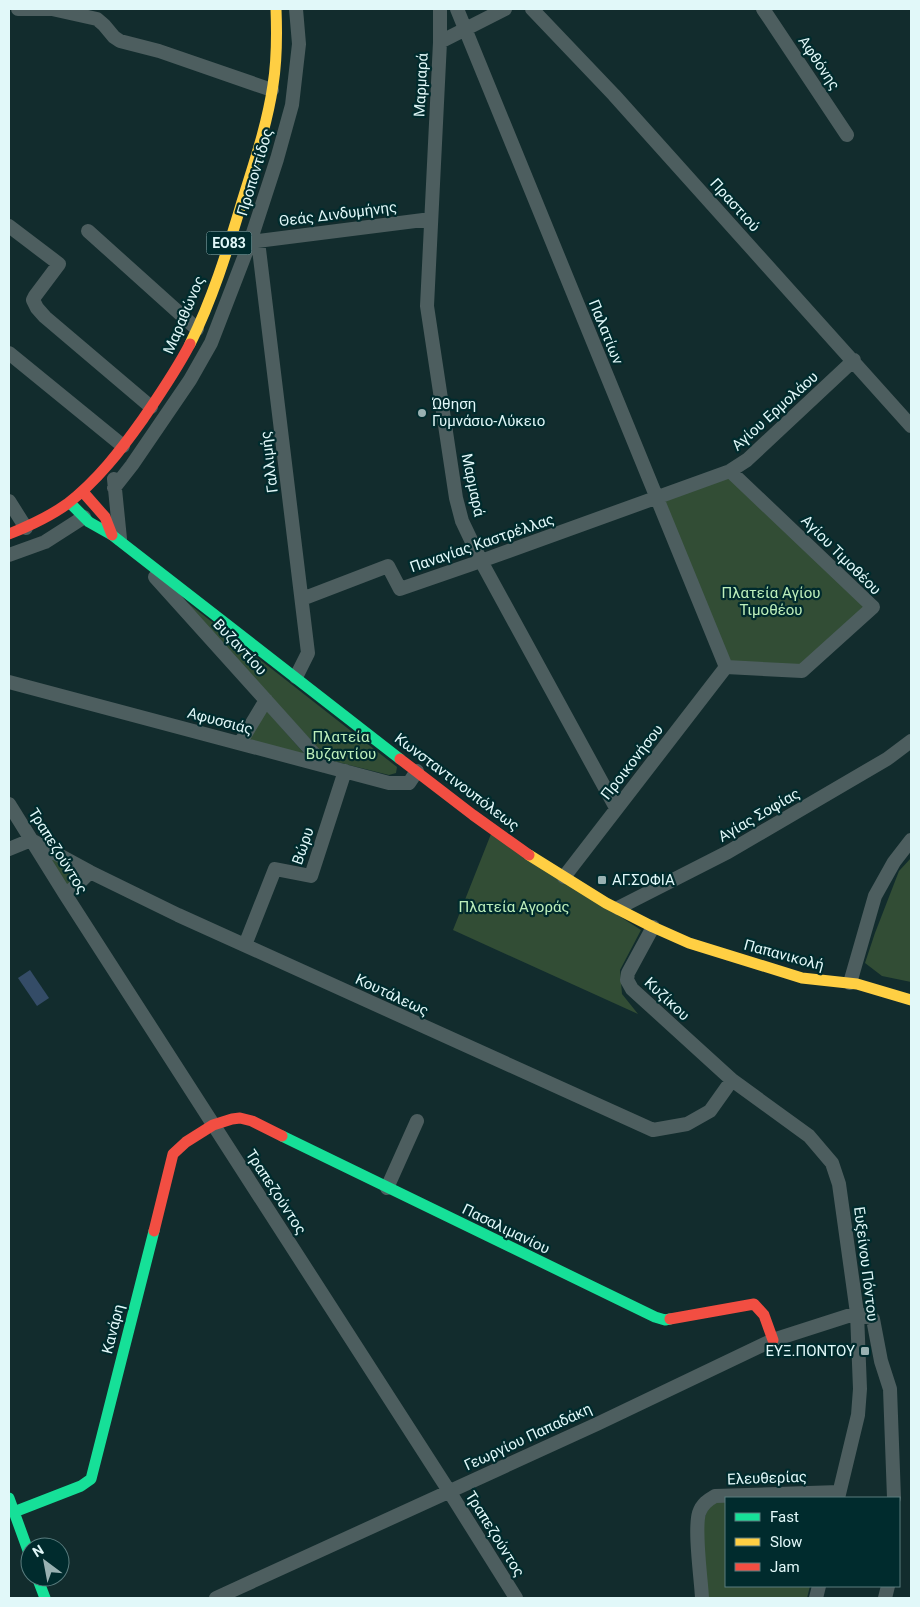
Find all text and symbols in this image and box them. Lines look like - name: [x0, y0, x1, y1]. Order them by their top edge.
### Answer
- street label: Αφθόνης: [794, 33, 844, 93]
- street label: Μαρμαρά: [410, 52, 432, 117]
- street label: Προποντίδος: [233, 126, 277, 218]
- street label: Πραστιού: [706, 175, 764, 235]
- street label: Θεάς Δινδυμήνης: [278, 198, 398, 230]
- road number: ΕΟ83: [206, 232, 252, 254]
- street label: Μαραθώνος: [159, 273, 209, 357]
- street label: Παλατίων: [585, 297, 627, 367]
- street label: Αγίου Ερμολάου: [728, 368, 822, 454]
- place label: Ώθηση Γυμνάσιο-Λύκειο: [431, 395, 545, 430]
- marker: Ώθηση Γυμνάσιο-Λύκειο: [416, 407, 428, 419]
- street label: Γαλλιμής: [256, 430, 282, 494]
- street label: Μαρμαρά: [458, 452, 489, 519]
- street label: Παναγίας Καστρέλλας: [407, 510, 557, 576]
- street label: Αγίου Τιμοθέου: [797, 511, 885, 599]
- park label: Πλατεία Αγίου Τιμοθέου: [721, 584, 821, 619]
- street label: Βυζαντίου: [209, 615, 271, 679]
- street label: Αφυσσιάς: [185, 704, 255, 738]
- street label: Προικονήσου: [597, 721, 667, 803]
- park label: Πλατεία Βυζαντίου: [306, 728, 376, 763]
- street label: Κωνσταντινουπόλεως: [391, 729, 523, 835]
- street label: Αγίας Σοφίας: [715, 784, 803, 846]
- street label: Τραπεζούντος: [24, 805, 92, 897]
- street label: Βώρυ: [288, 825, 318, 867]
- place label: ΑΓ.ΣΟΦΙΑ: [612, 871, 675, 889]
- marker: ΑΓ.ΣΟΦΙΑ: [596, 874, 608, 886]
- park label: Πλατεία Αγοράς: [459, 898, 569, 916]
- street label: Παπανικολή: [742, 936, 826, 974]
- street label: Κουτάλεως: [352, 970, 432, 1020]
- street label: Κυζίκου: [641, 974, 693, 1024]
- street label: Τραπεζούντος: [242, 1146, 310, 1238]
- street label: Πασαλιμανίου: [459, 1200, 553, 1258]
- street label: Ευξείνου Πόντου: [850, 1206, 882, 1322]
- street label: Κανάρη: [98, 1302, 128, 1356]
- place label: ΕΥΞ.ΠΟΝΤΟΥ: [765, 1342, 855, 1360]
- marker: ΕΥΞ.ΠΟΝΤΟΥ: [859, 1345, 871, 1357]
- street label: Γεωργίου Παπαδάκη: [461, 1400, 595, 1474]
- street label: Ελευθερίας: [727, 1468, 807, 1488]
- street label: Τραπεζούντος: [461, 1488, 529, 1580]
- legend: [725, 1497, 900, 1587]
- text: Fast: [770, 1508, 799, 1526]
- text: Slow: [770, 1533, 802, 1551]
- north arrow: [20, 1537, 70, 1587]
- text: N: [30, 1542, 47, 1560]
- text: Jam: [770, 1558, 800, 1576]

